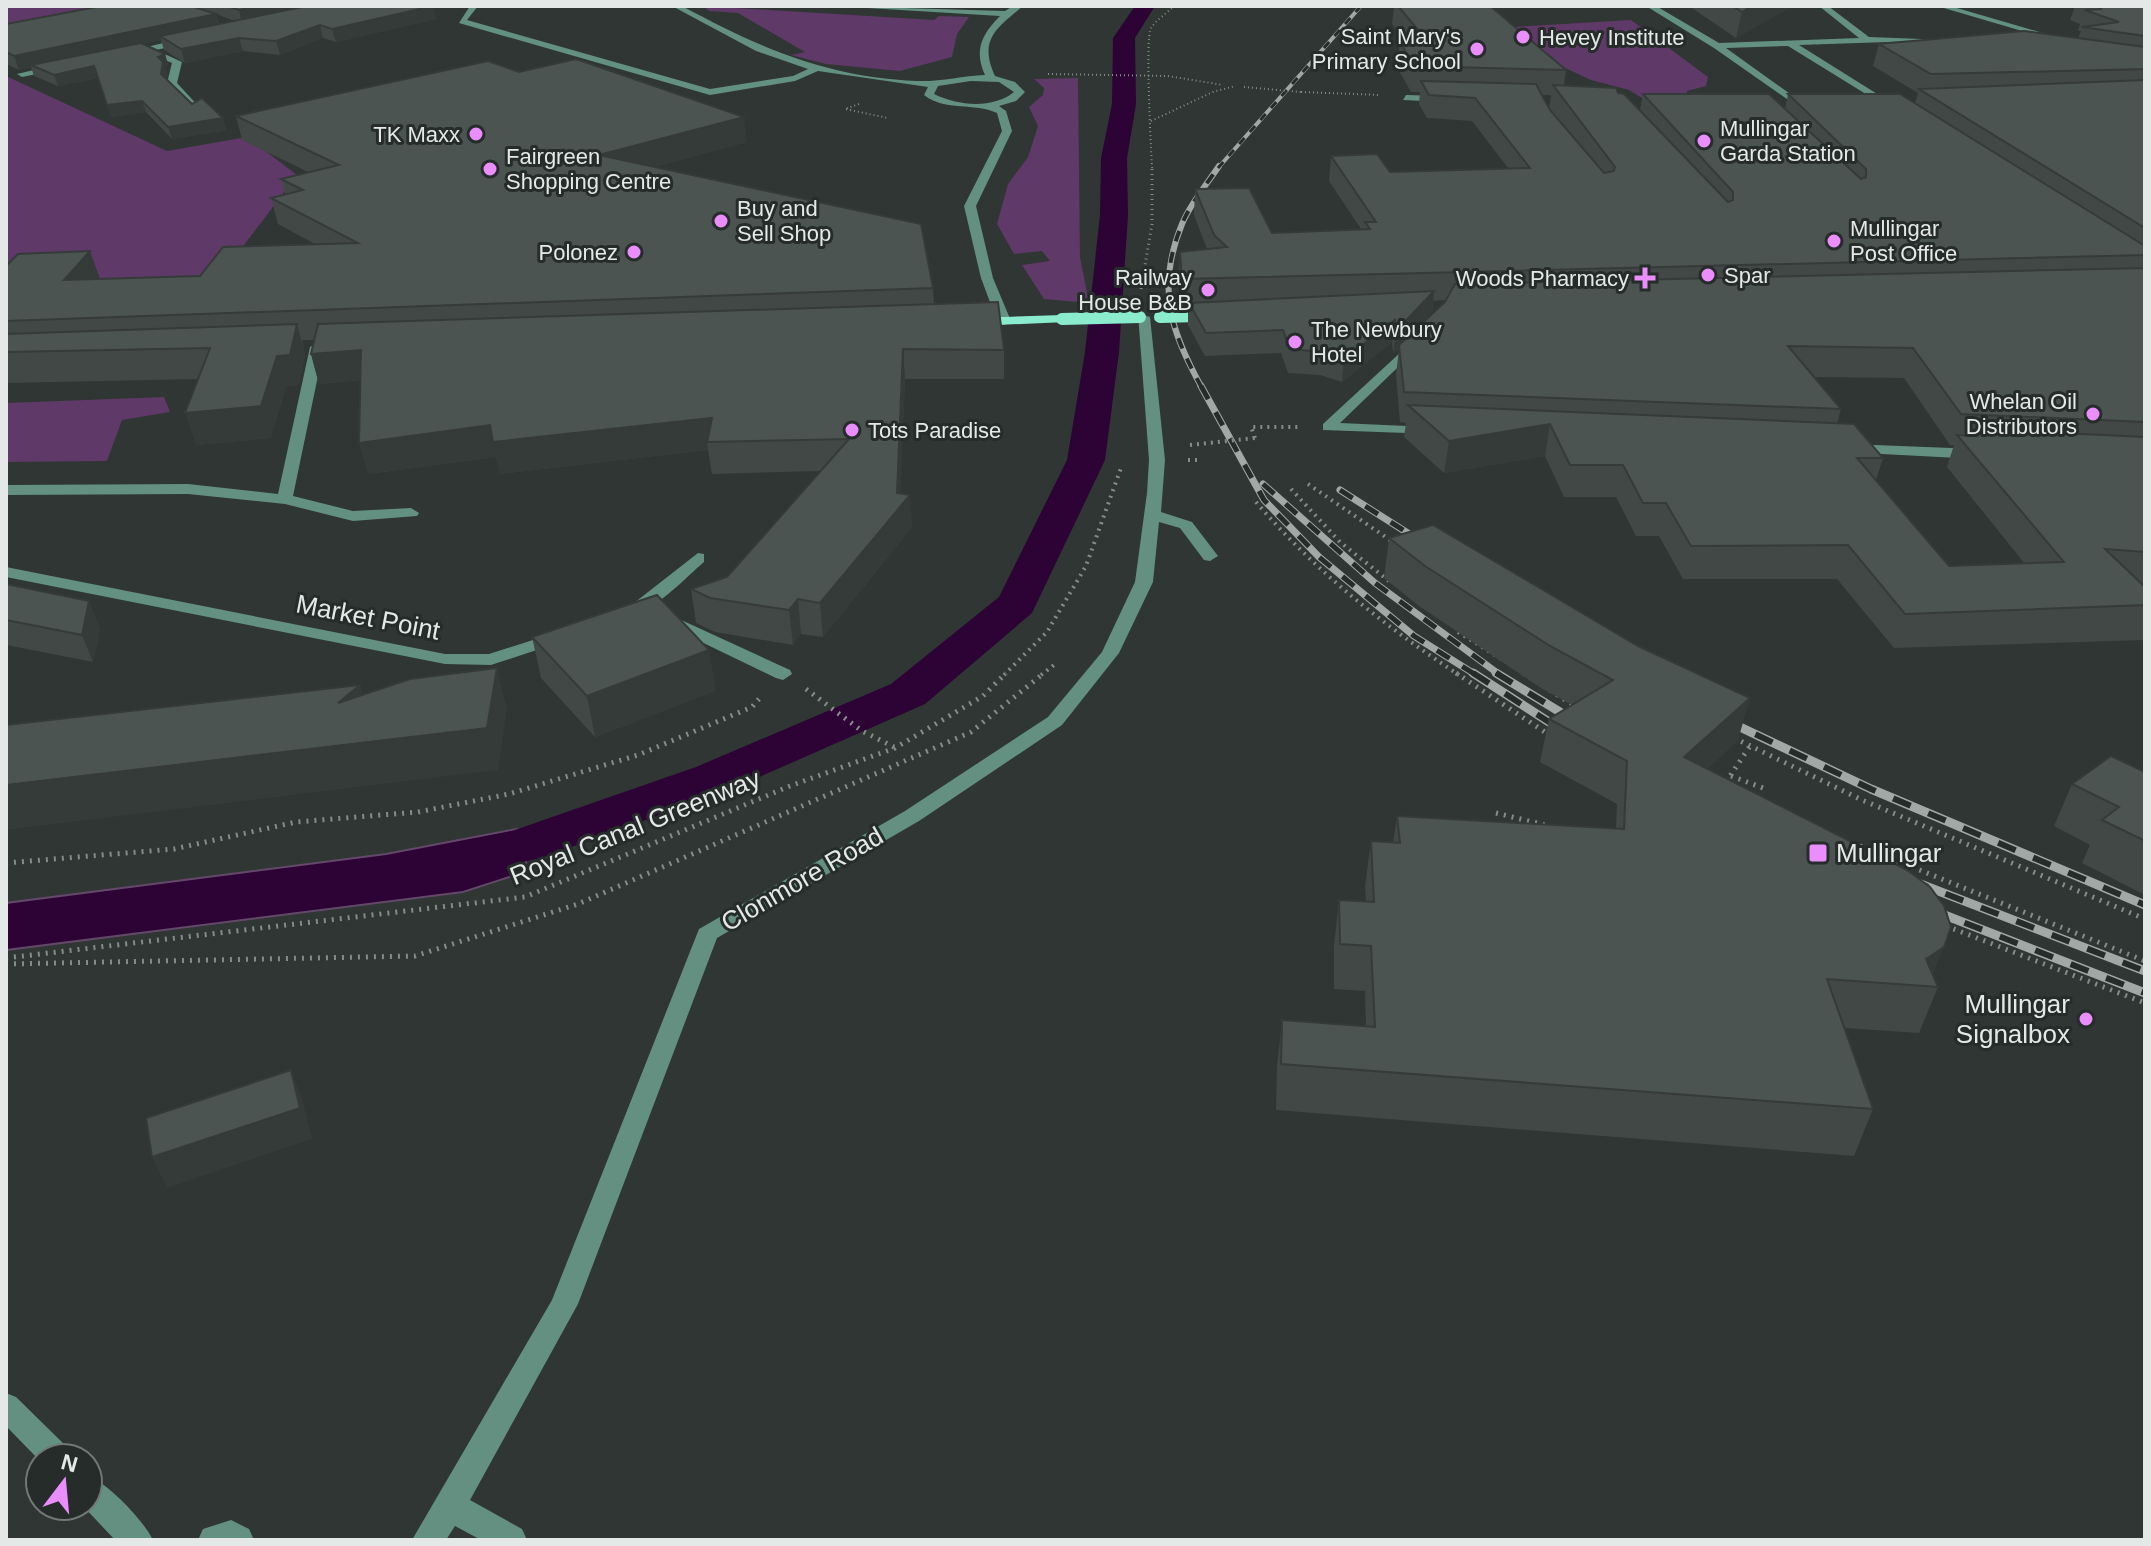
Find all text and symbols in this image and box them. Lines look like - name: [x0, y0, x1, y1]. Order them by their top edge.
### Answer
- place label: Saint Mary's Primary School: [1312, 24, 1461, 74]
- place label: Hevey Institute: [1539, 25, 1685, 50]
- marker: Hevey Institute: [1514, 28, 1532, 46]
- marker: Saint Mary's Primary School: [1468, 40, 1486, 58]
- place label: Mullingar Garda Station: [1720, 116, 1856, 166]
- place label: TK Maxx: [373, 122, 460, 147]
- marker: TK Maxx: [467, 125, 485, 143]
- marker: Mullingar Garda Station: [1695, 132, 1713, 150]
- place label: Fairgreen Shopping Centre: [506, 144, 671, 194]
- marker: Fairgreen Shopping Centre: [481, 160, 499, 178]
- place label: Buy and Sell Shop: [737, 196, 831, 246]
- marker: Buy and Sell Shop: [712, 212, 730, 230]
- place label: Mullingar Post Office: [1850, 216, 1957, 266]
- marker: Mullingar Post Office: [1825, 232, 1843, 250]
- place label: Polonez: [538, 240, 618, 265]
- marker: Polonez: [625, 243, 643, 261]
- place label: Spar: [1724, 263, 1770, 288]
- place label: Railway House B&B: [1078, 265, 1192, 315]
- place label: Woods Pharmacy: [1456, 266, 1629, 291]
- marker: Spar: [1699, 266, 1717, 284]
- marker: Woods Pharmacy: [1636, 269, 1654, 287]
- marker: Railway House B&B: [1199, 281, 1217, 299]
- place label: The Newbury Hotel: [1311, 317, 1442, 367]
- marker: The Newbury Hotel: [1286, 333, 1304, 351]
- place label: Whelan Oil Distributors: [1966, 389, 2077, 439]
- marker: Whelan Oil Distributors: [2084, 405, 2102, 423]
- place label: Tots Paradise: [868, 418, 1001, 443]
- marker: Tots Paradise: [843, 421, 861, 439]
- street label: Market Point: [294, 588, 443, 646]
- street label: Royal Canal Greenway: [505, 763, 765, 891]
- street label: Clonmore Road: [716, 820, 888, 938]
- place label: Mullingar: [1836, 838, 1942, 868]
- marker: Mullingar: [1807, 842, 1829, 864]
- place label: Mullingar Signalbox: [1956, 989, 2070, 1049]
- marker: Mullingar Signalbox: [2077, 1010, 2095, 1028]
- north arrow: [24, 1442, 104, 1522]
- text: N: [58, 1449, 80, 1477]

